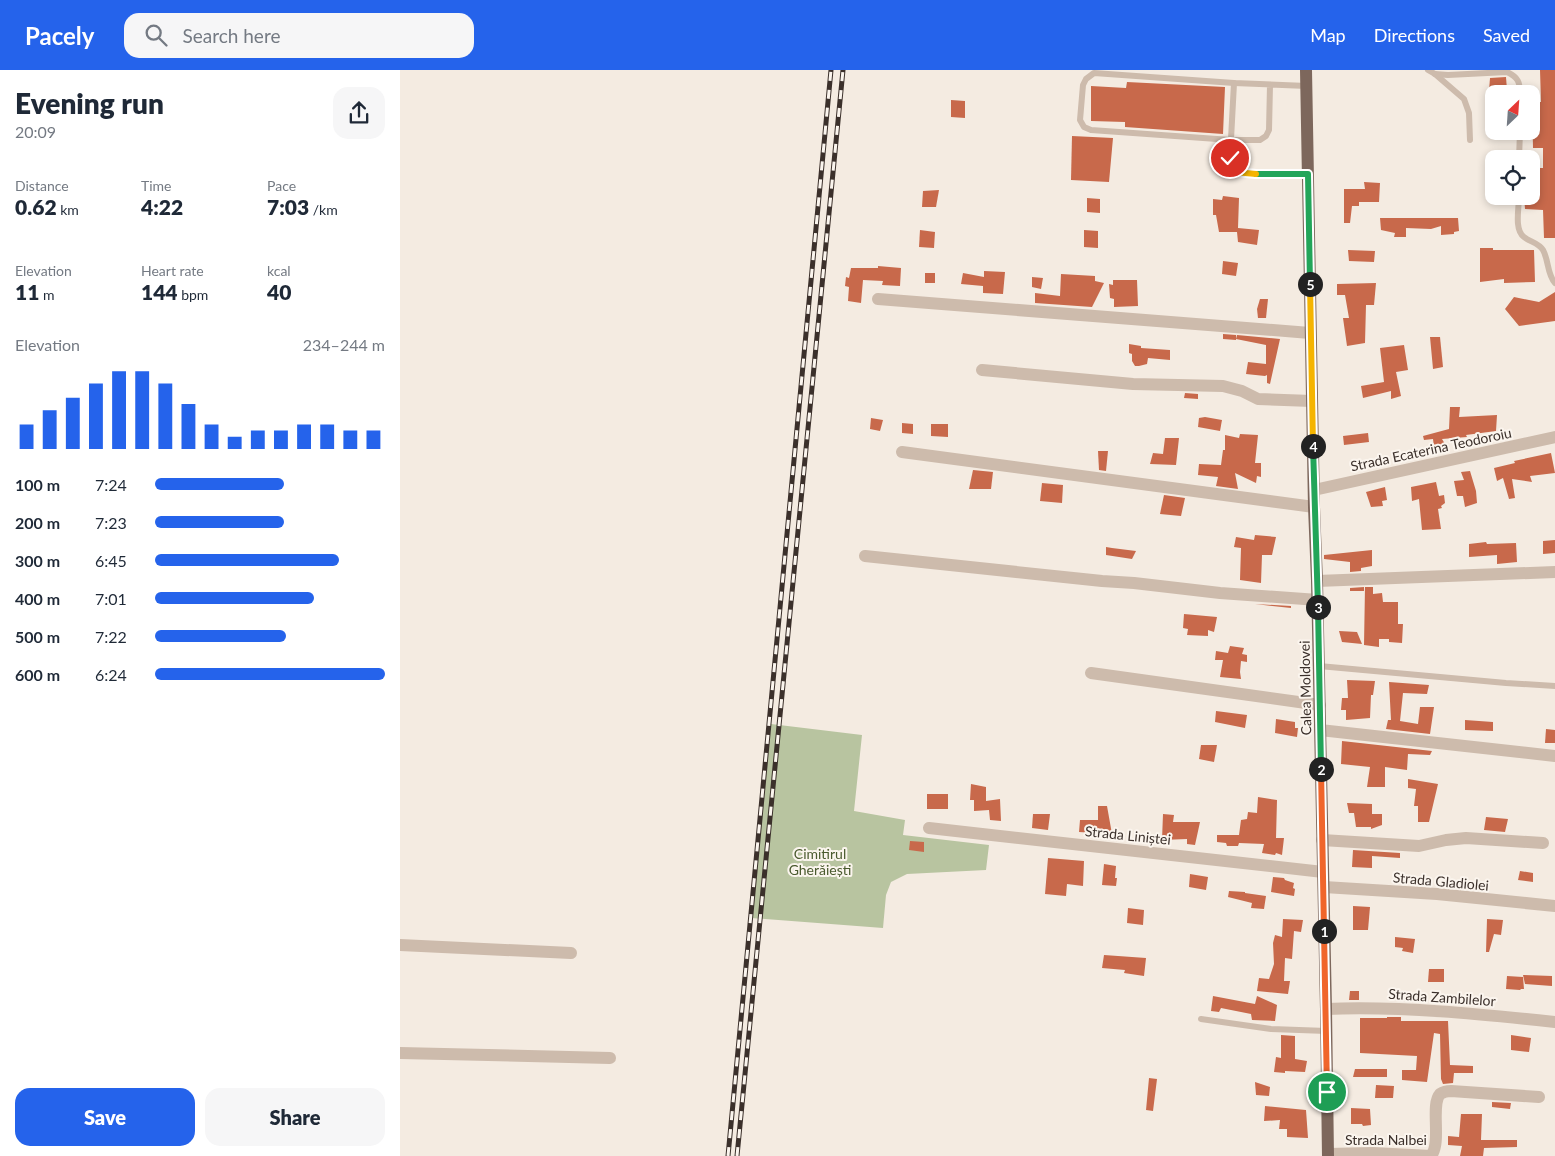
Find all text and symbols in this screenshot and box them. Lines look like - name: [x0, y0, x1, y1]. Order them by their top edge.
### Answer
- search box: [124, 13, 474, 58]
- text: Pacely: [25, 21, 94, 50]
- icon: search: [142, 21, 170, 49]
- text: Search here: [182, 24, 280, 47]
- text: Map: [1310, 24, 1346, 46]
- text: Directions: [1374, 24, 1455, 46]
- text: Saved: [1483, 24, 1530, 46]
- north arrow: [1485, 85, 1540, 140]
- map controls: [1485, 85, 1540, 205]
- text: Evening run: [15, 86, 164, 120]
- button: share: [333, 87, 385, 139]
- text: 20:09: [15, 122, 56, 141]
- pin: [1209, 137, 1251, 179]
- icon: check: [1216, 144, 1244, 172]
- button: locate: [1485, 150, 1540, 205]
- text: Distance: [15, 177, 69, 194]
- text: Time: [141, 177, 172, 194]
- text: Pace: [267, 177, 296, 194]
- text: 0.62: [15, 194, 57, 219]
- text: 4:22: [141, 194, 183, 219]
- text: 7:03: [267, 194, 309, 219]
- text: km: [57, 201, 79, 218]
- text: /km: [309, 201, 338, 218]
- text: Elevation: [15, 262, 72, 279]
- text: Heart rate: [141, 262, 204, 279]
- text: kcal: [267, 262, 291, 279]
- pin: 5: [1298, 272, 1322, 296]
- text: 5: [1306, 276, 1315, 293]
- text: 11: [15, 279, 39, 304]
- text: 144: [141, 279, 178, 304]
- text: 40: [267, 279, 291, 304]
- text: m: [39, 286, 54, 303]
- text: bpm: [178, 286, 208, 303]
- text: Elevation: [15, 335, 80, 354]
- text: 234–244 m: [303, 335, 385, 354]
- street label: Strada Ecaterina Teodoroiu: [1349, 424, 1513, 474]
- pin: 4: [1300, 434, 1326, 458]
- text: 4: [1309, 438, 1318, 455]
- text: 100 m: [15, 475, 60, 494]
- text: 7:24: [95, 475, 127, 494]
- text: 200 m: [15, 513, 60, 532]
- text: 7:23: [95, 513, 127, 532]
- text: 300 m: [15, 551, 60, 570]
- text: 6:45: [95, 551, 127, 570]
- text: 400 m: [15, 589, 60, 608]
- text: 7:01: [95, 589, 127, 608]
- pin: 3: [1306, 594, 1330, 620]
- text: 3: [1314, 599, 1323, 616]
- text: 500 m: [15, 627, 60, 646]
- text: 7:22: [95, 627, 127, 646]
- street label: Calea Moldovei: [1296, 640, 1314, 736]
- text: 600 m: [15, 665, 60, 684]
- text: 6:24: [95, 665, 127, 684]
- pin: 2: [1308, 756, 1334, 782]
- text: 2: [1317, 761, 1326, 778]
- street label: Strada Liniștei: [1084, 822, 1172, 848]
- park label: Cimitirul Gherăiești: [789, 845, 851, 878]
- street label: Strada Gladiolei: [1392, 868, 1490, 894]
- pin: 1: [1312, 918, 1336, 944]
- text: 1: [1320, 923, 1329, 940]
- street label: Strada Zambilelor: [1388, 985, 1496, 1009]
- pin: [1306, 1071, 1348, 1113]
- icon: arrive: [1313, 1078, 1341, 1106]
- button: Save: [15, 1088, 195, 1146]
- button: Share: [205, 1088, 385, 1146]
- street label: Strada Nalbei: [1345, 1131, 1427, 1148]

